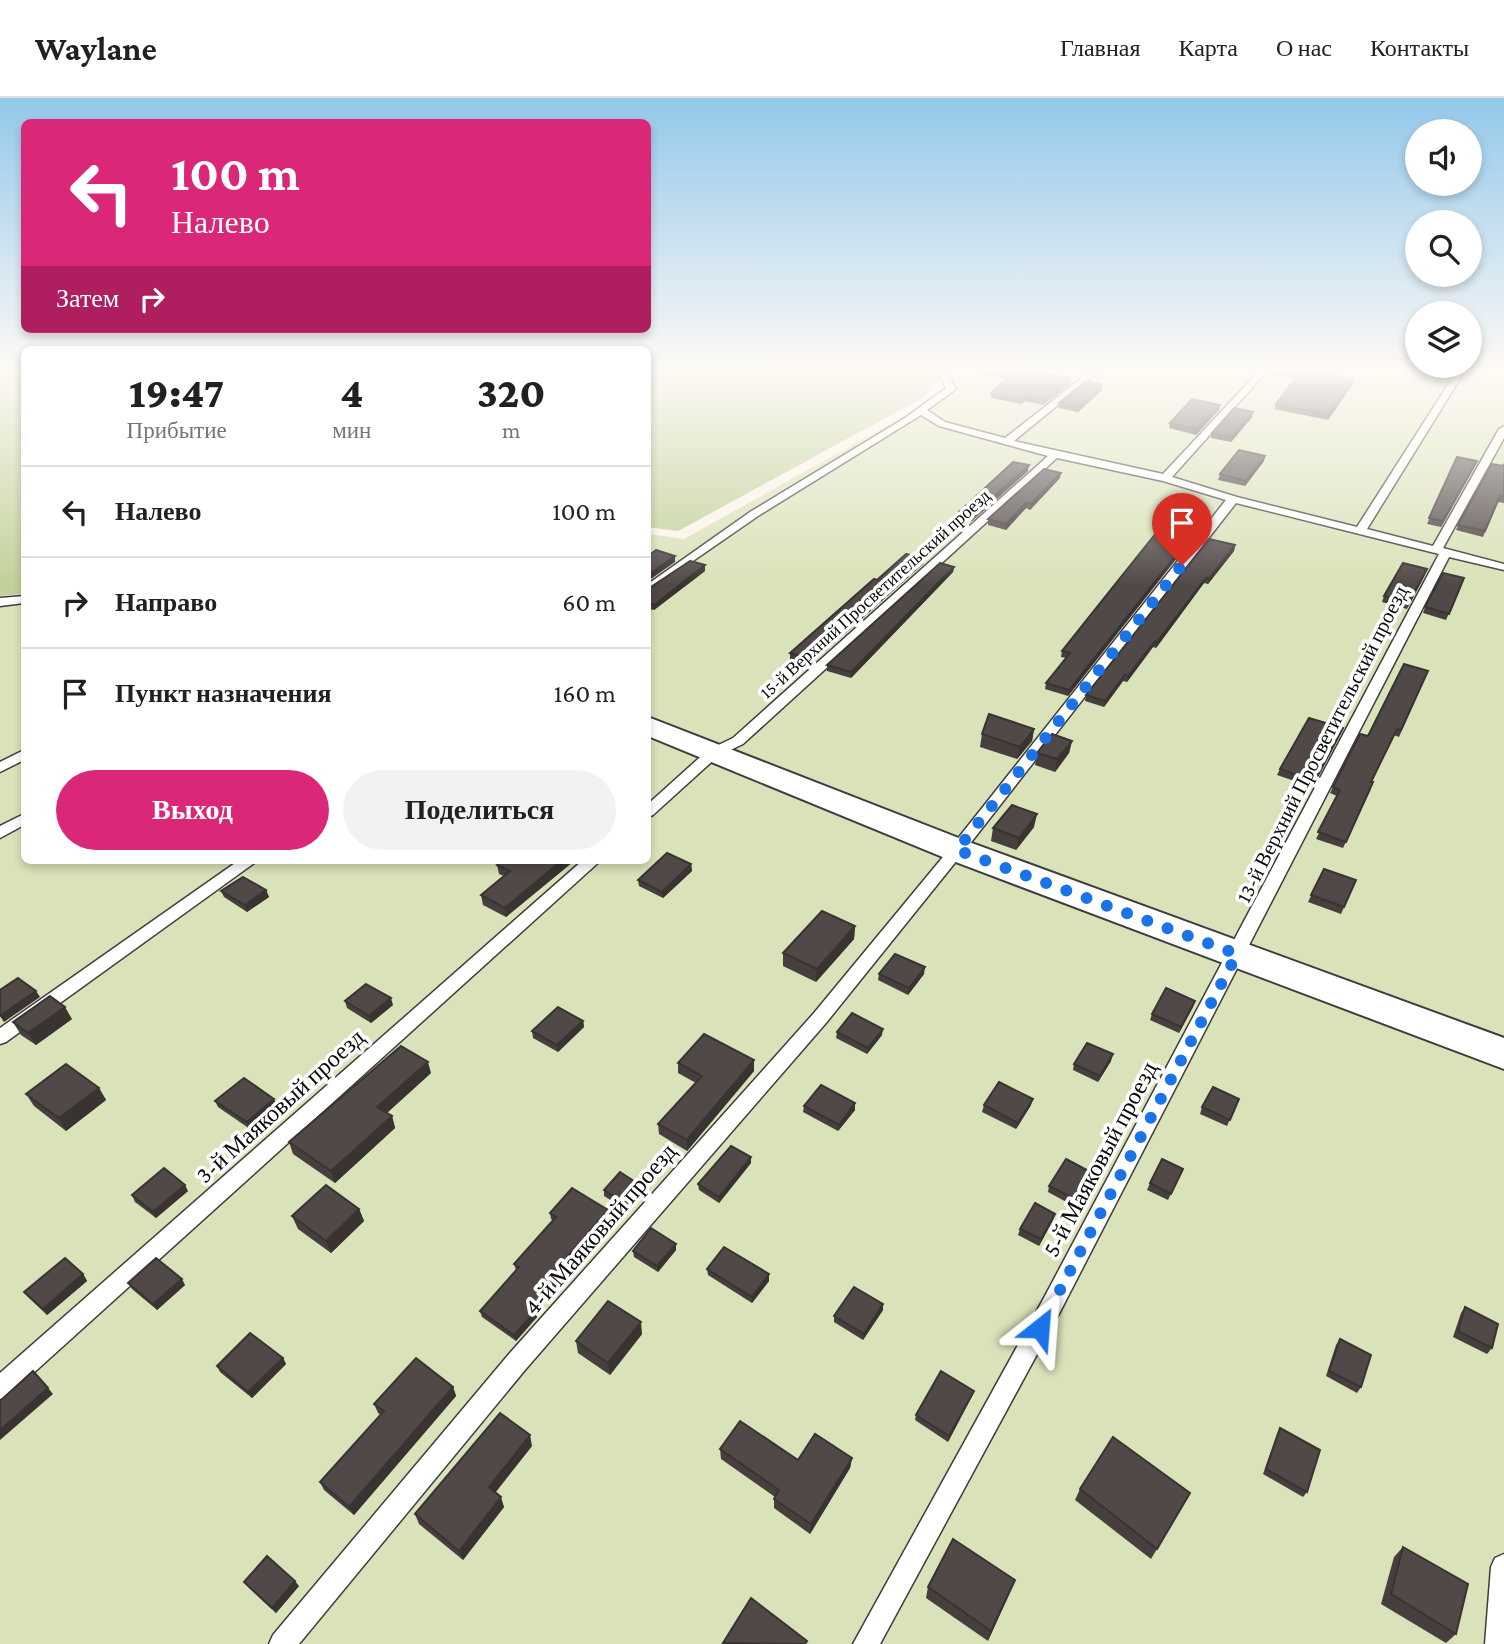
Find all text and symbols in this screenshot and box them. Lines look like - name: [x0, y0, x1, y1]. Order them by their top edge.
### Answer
- text: Waylane: [35, 30, 157, 67]
- text: Главная: [1060, 34, 1141, 61]
- text: Карта: [1179, 34, 1238, 61]
- text: О нас: [1276, 34, 1332, 61]
- text: Контакты: [1370, 34, 1469, 61]
- map controls: [1405, 119, 1482, 378]
- button: sound: [1405, 119, 1482, 196]
- text: 100 m: [171, 146, 300, 201]
- icon: left: [56, 147, 147, 238]
- text: Налево: [171, 204, 270, 240]
- button: search: [1405, 210, 1482, 287]
- icon: right: [133, 280, 171, 318]
- text: Затем: [56, 284, 119, 313]
- button: layers: [1405, 301, 1482, 378]
- text: 19:47: [129, 369, 224, 416]
- text: 4: [340, 369, 363, 416]
- text: 320: [477, 369, 545, 416]
- text: Прибытие: [127, 417, 227, 443]
- text: мин: [332, 417, 371, 443]
- text: m: [502, 417, 520, 443]
- street label: 15-й Верхний Просветительский проезд: [756, 486, 994, 702]
- icon: left: [56, 493, 94, 531]
- pin: [1152, 493, 1212, 565]
- text: Налево: [115, 497, 201, 526]
- text: 100 m: [552, 497, 616, 526]
- icon: arrive: [1163, 504, 1201, 542]
- street label: 13-й Верхний Просветительский проезд: [1231, 581, 1413, 906]
- icon: right: [56, 584, 94, 622]
- text: Направо: [115, 588, 217, 617]
- text: 60 m: [562, 588, 616, 617]
- icon: arrive: [56, 675, 94, 713]
- text: Пункт назначения: [115, 679, 332, 708]
- text: 160 m: [554, 679, 616, 708]
- button: Выход: [56, 770, 329, 850]
- button: Поделиться: [343, 770, 616, 850]
- street label: 3-й Маяковый проезд: [190, 1023, 369, 1188]
- street label: 5-й Маяковый проезд: [1037, 1057, 1162, 1261]
- street label: 4-й Маяковый проезд: [518, 1138, 681, 1320]
- position arrow: [1003, 1291, 1077, 1365]

